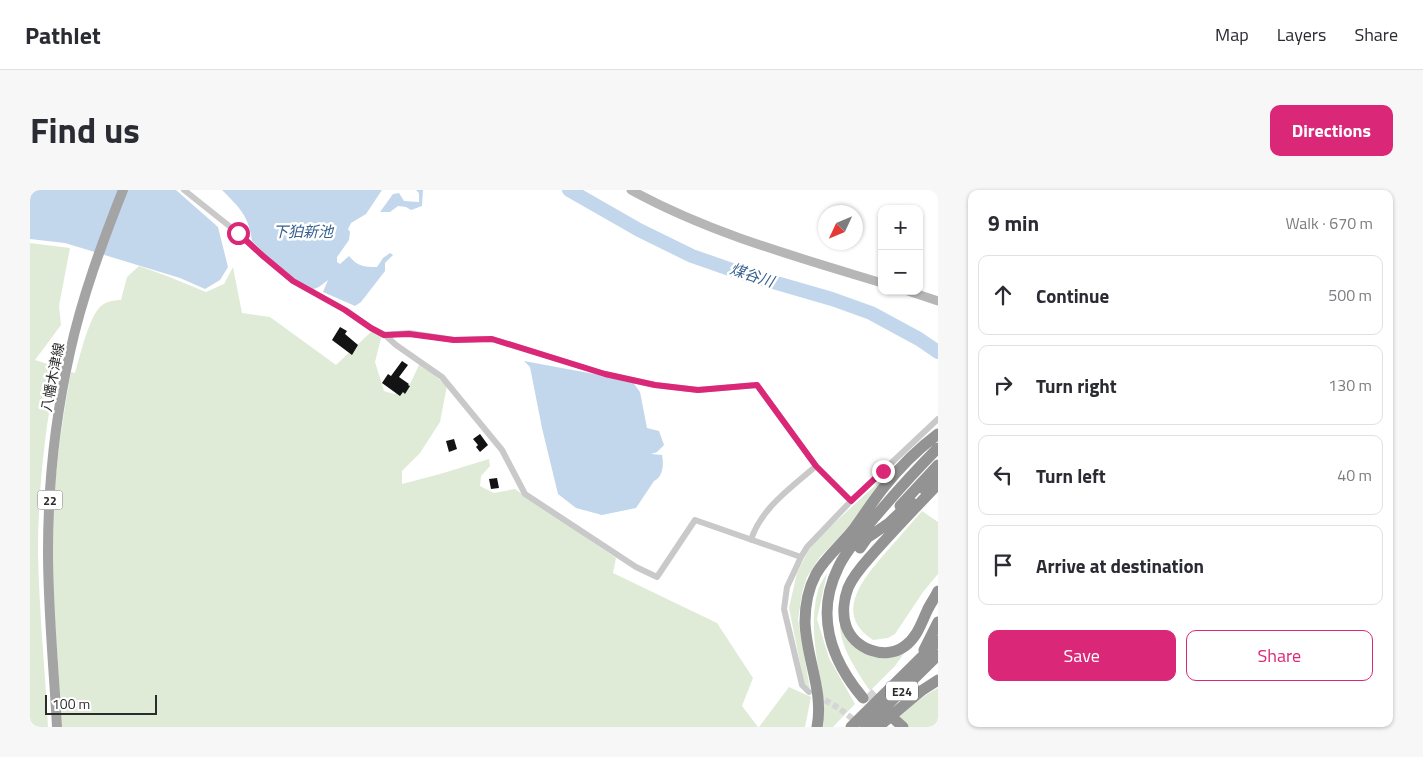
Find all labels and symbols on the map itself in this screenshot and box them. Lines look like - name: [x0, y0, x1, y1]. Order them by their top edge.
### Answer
- north arrow: [818, 205, 863, 250]
- water label: 下狛新池: [273, 220, 335, 243]
- route start: [227, 222, 250, 245]
- water label: 煤谷川: [727, 257, 779, 294]
- street label: 八幡木津線: [35, 341, 69, 413]
- route end: [872, 460, 895, 483]
- road number: 22: [38, 490, 62, 510]
- road number: E24: [886, 682, 918, 701]
- scale bar: [45, 692, 158, 715]

